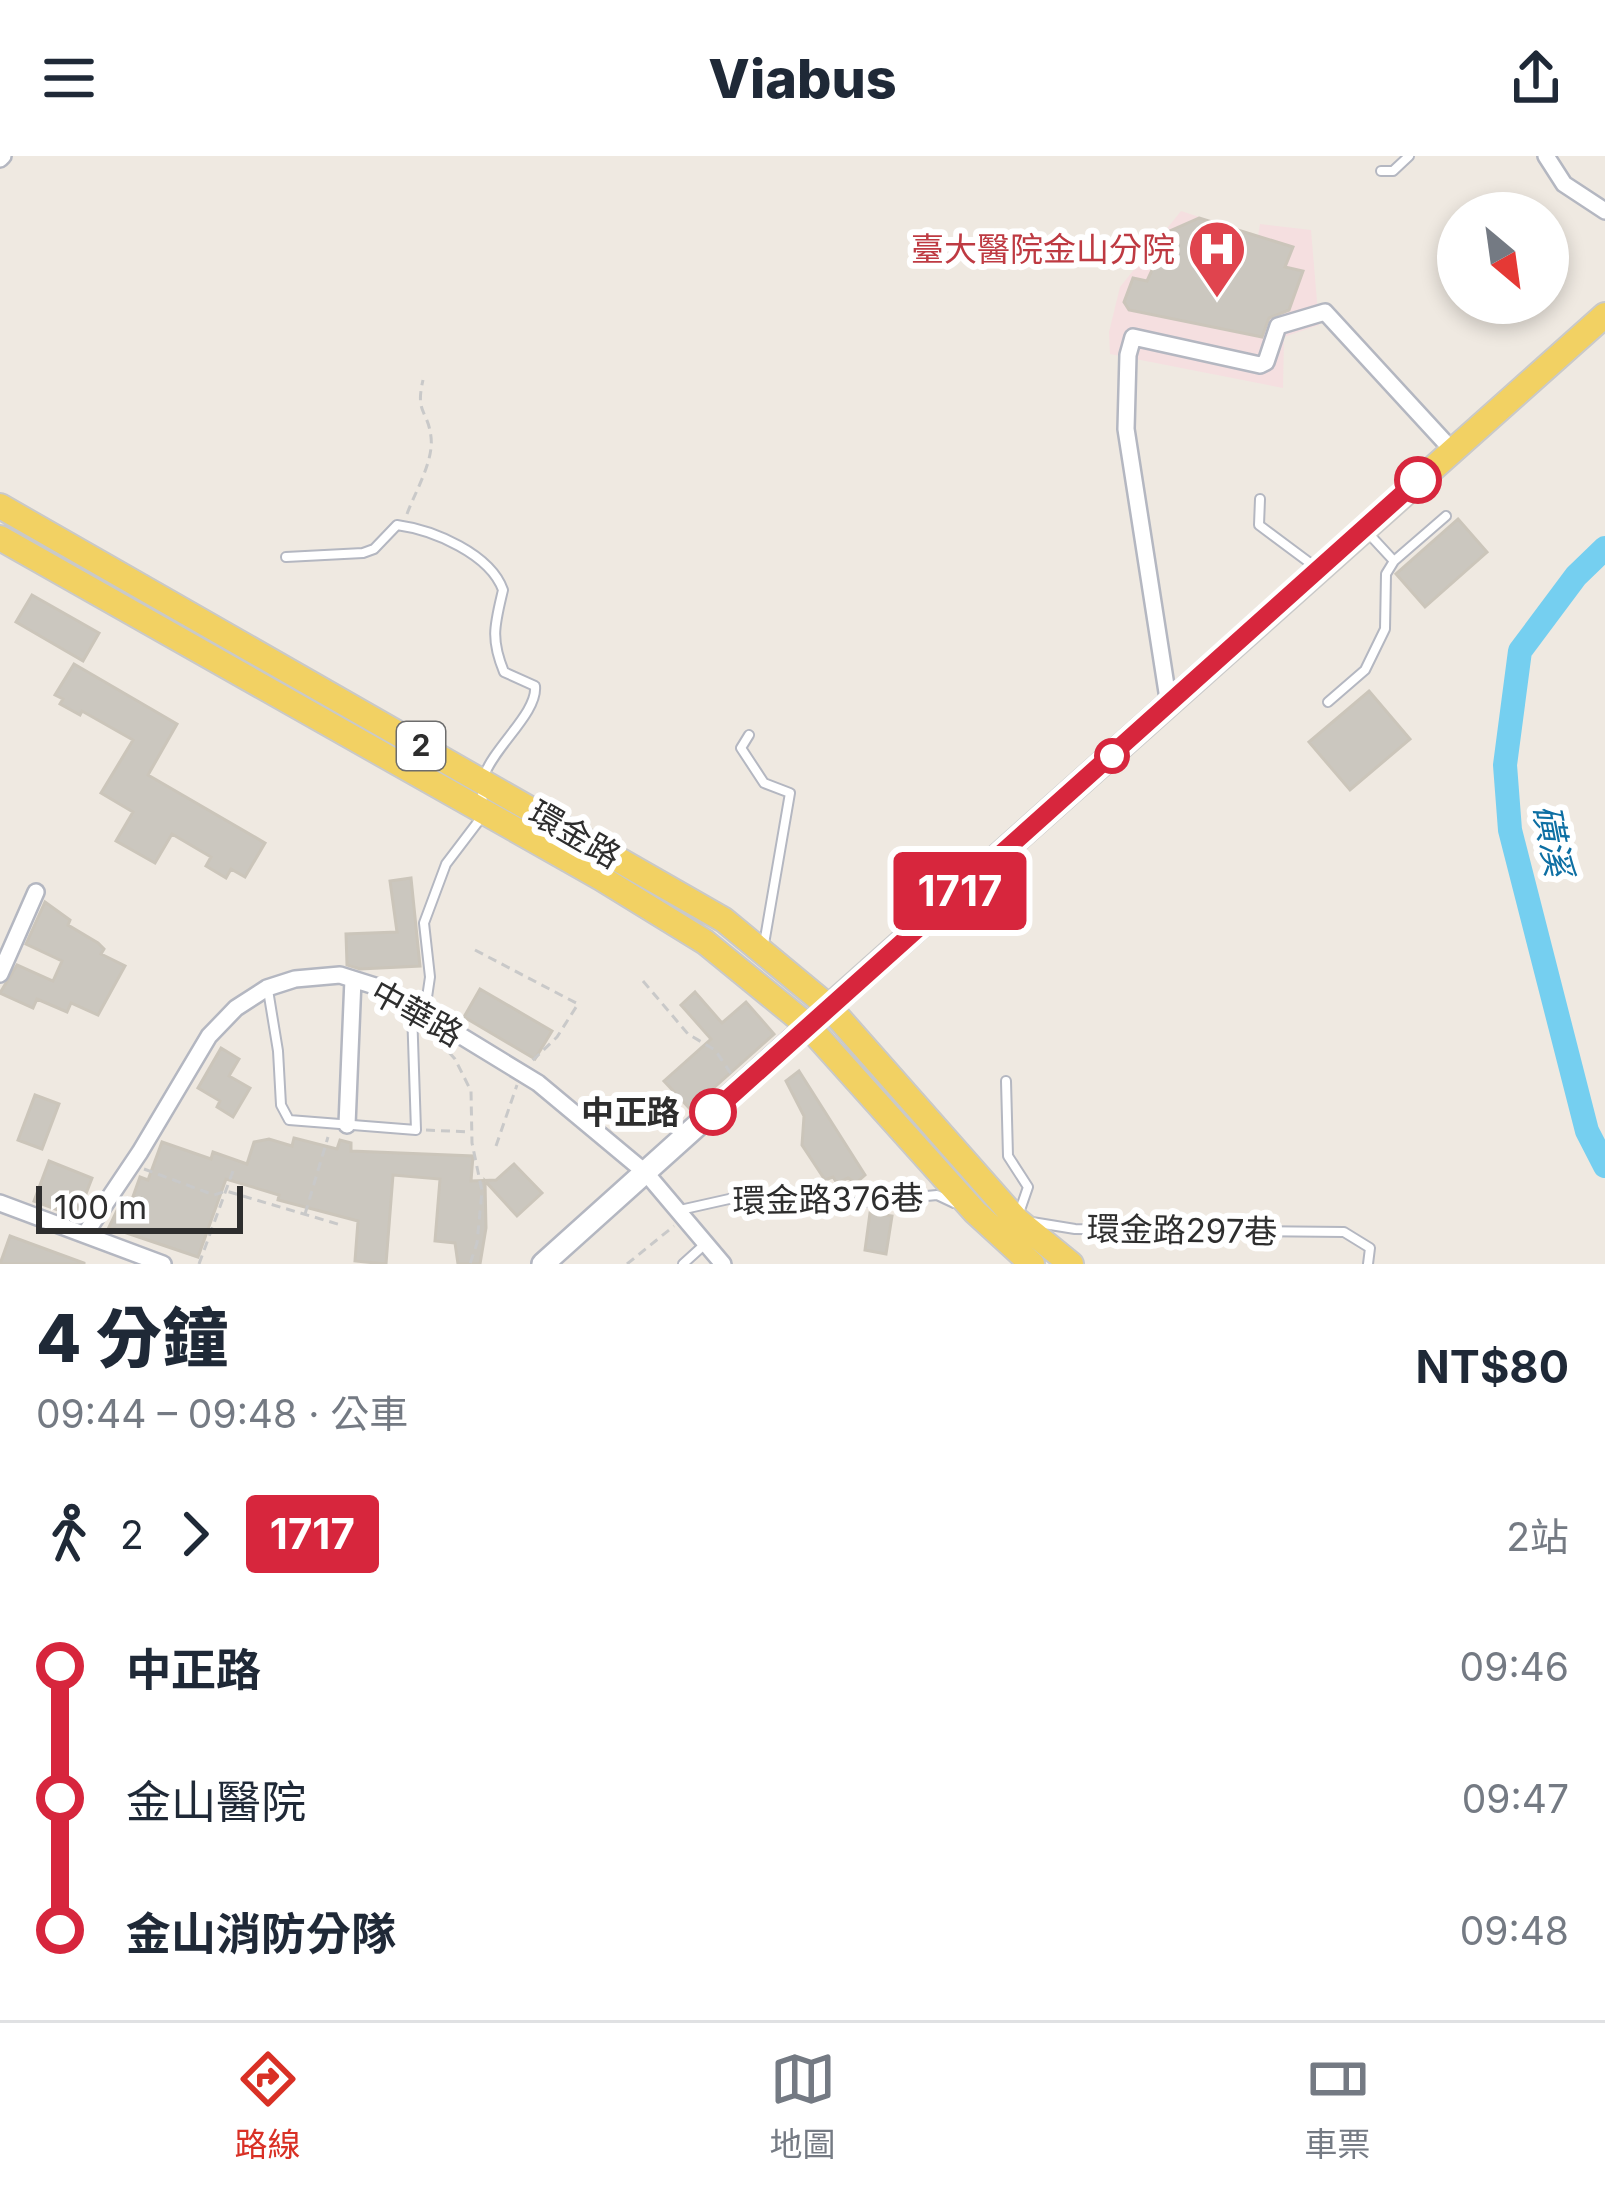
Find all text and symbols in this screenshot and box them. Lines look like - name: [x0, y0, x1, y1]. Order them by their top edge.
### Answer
- icon: menu: [36, 45, 102, 111]
- icon: share: [1503, 45, 1569, 111]
- text: Viabus: [708, 46, 897, 111]
- north arrow: [1437, 192, 1569, 324]
- map controls: [1437, 192, 1569, 324]
- hospital icon: 臺大醫院金山分院: [1186, 218, 1248, 300]
- place label: 臺大醫院金山分院: [911, 229, 1175, 269]
- unlabelled marker: [1396, 458, 1440, 502]
- road number: 2: [397, 722, 445, 770]
- unlabelled marker: [1096, 740, 1128, 772]
- street label: 環金路: [522, 792, 628, 876]
- water label: 磺溪: [1525, 800, 1582, 884]
- line badge: 1717: [876, 852, 1044, 930]
- text: 1717: [917, 865, 1003, 916]
- street label: 中華路: [364, 972, 470, 1054]
- marker: 中正路: [691, 1090, 735, 1134]
- place label: 中正路: [581, 1092, 680, 1132]
- street label: 環金路376巷: [732, 1177, 924, 1221]
- scale bar: [36, 1180, 243, 1233]
- text: 100 m: [54, 1187, 147, 1227]
- street label: 環金路297巷: [1086, 1208, 1278, 1252]
- text: 4 分鐘: [36, 1298, 228, 1378]
- text: NT$80: [1416, 1339, 1569, 1394]
- text: 09:44 – 09:48 · 公車: [36, 1390, 408, 1437]
- icon: walk: [36, 1501, 102, 1567]
- icon: forward: [162, 1501, 228, 1567]
- text: 1717: [270, 1508, 355, 1559]
- text: 2: [120, 1511, 144, 1558]
- text: 2站: [1506, 1513, 1569, 1560]
- text: 中正路: [126, 1642, 261, 1697]
- text: 09:46: [1460, 1643, 1569, 1690]
- text: 金山醫院: [126, 1774, 306, 1829]
- text: 09:47: [1462, 1775, 1569, 1822]
- text: 金山消防分隊: [126, 1906, 396, 1961]
- text: 09:48: [1460, 1907, 1569, 1954]
- tab: 路線: [235, 2046, 301, 2166]
- tab: 地圖: [770, 2046, 836, 2166]
- tab: 車票: [1305, 2046, 1371, 2166]

